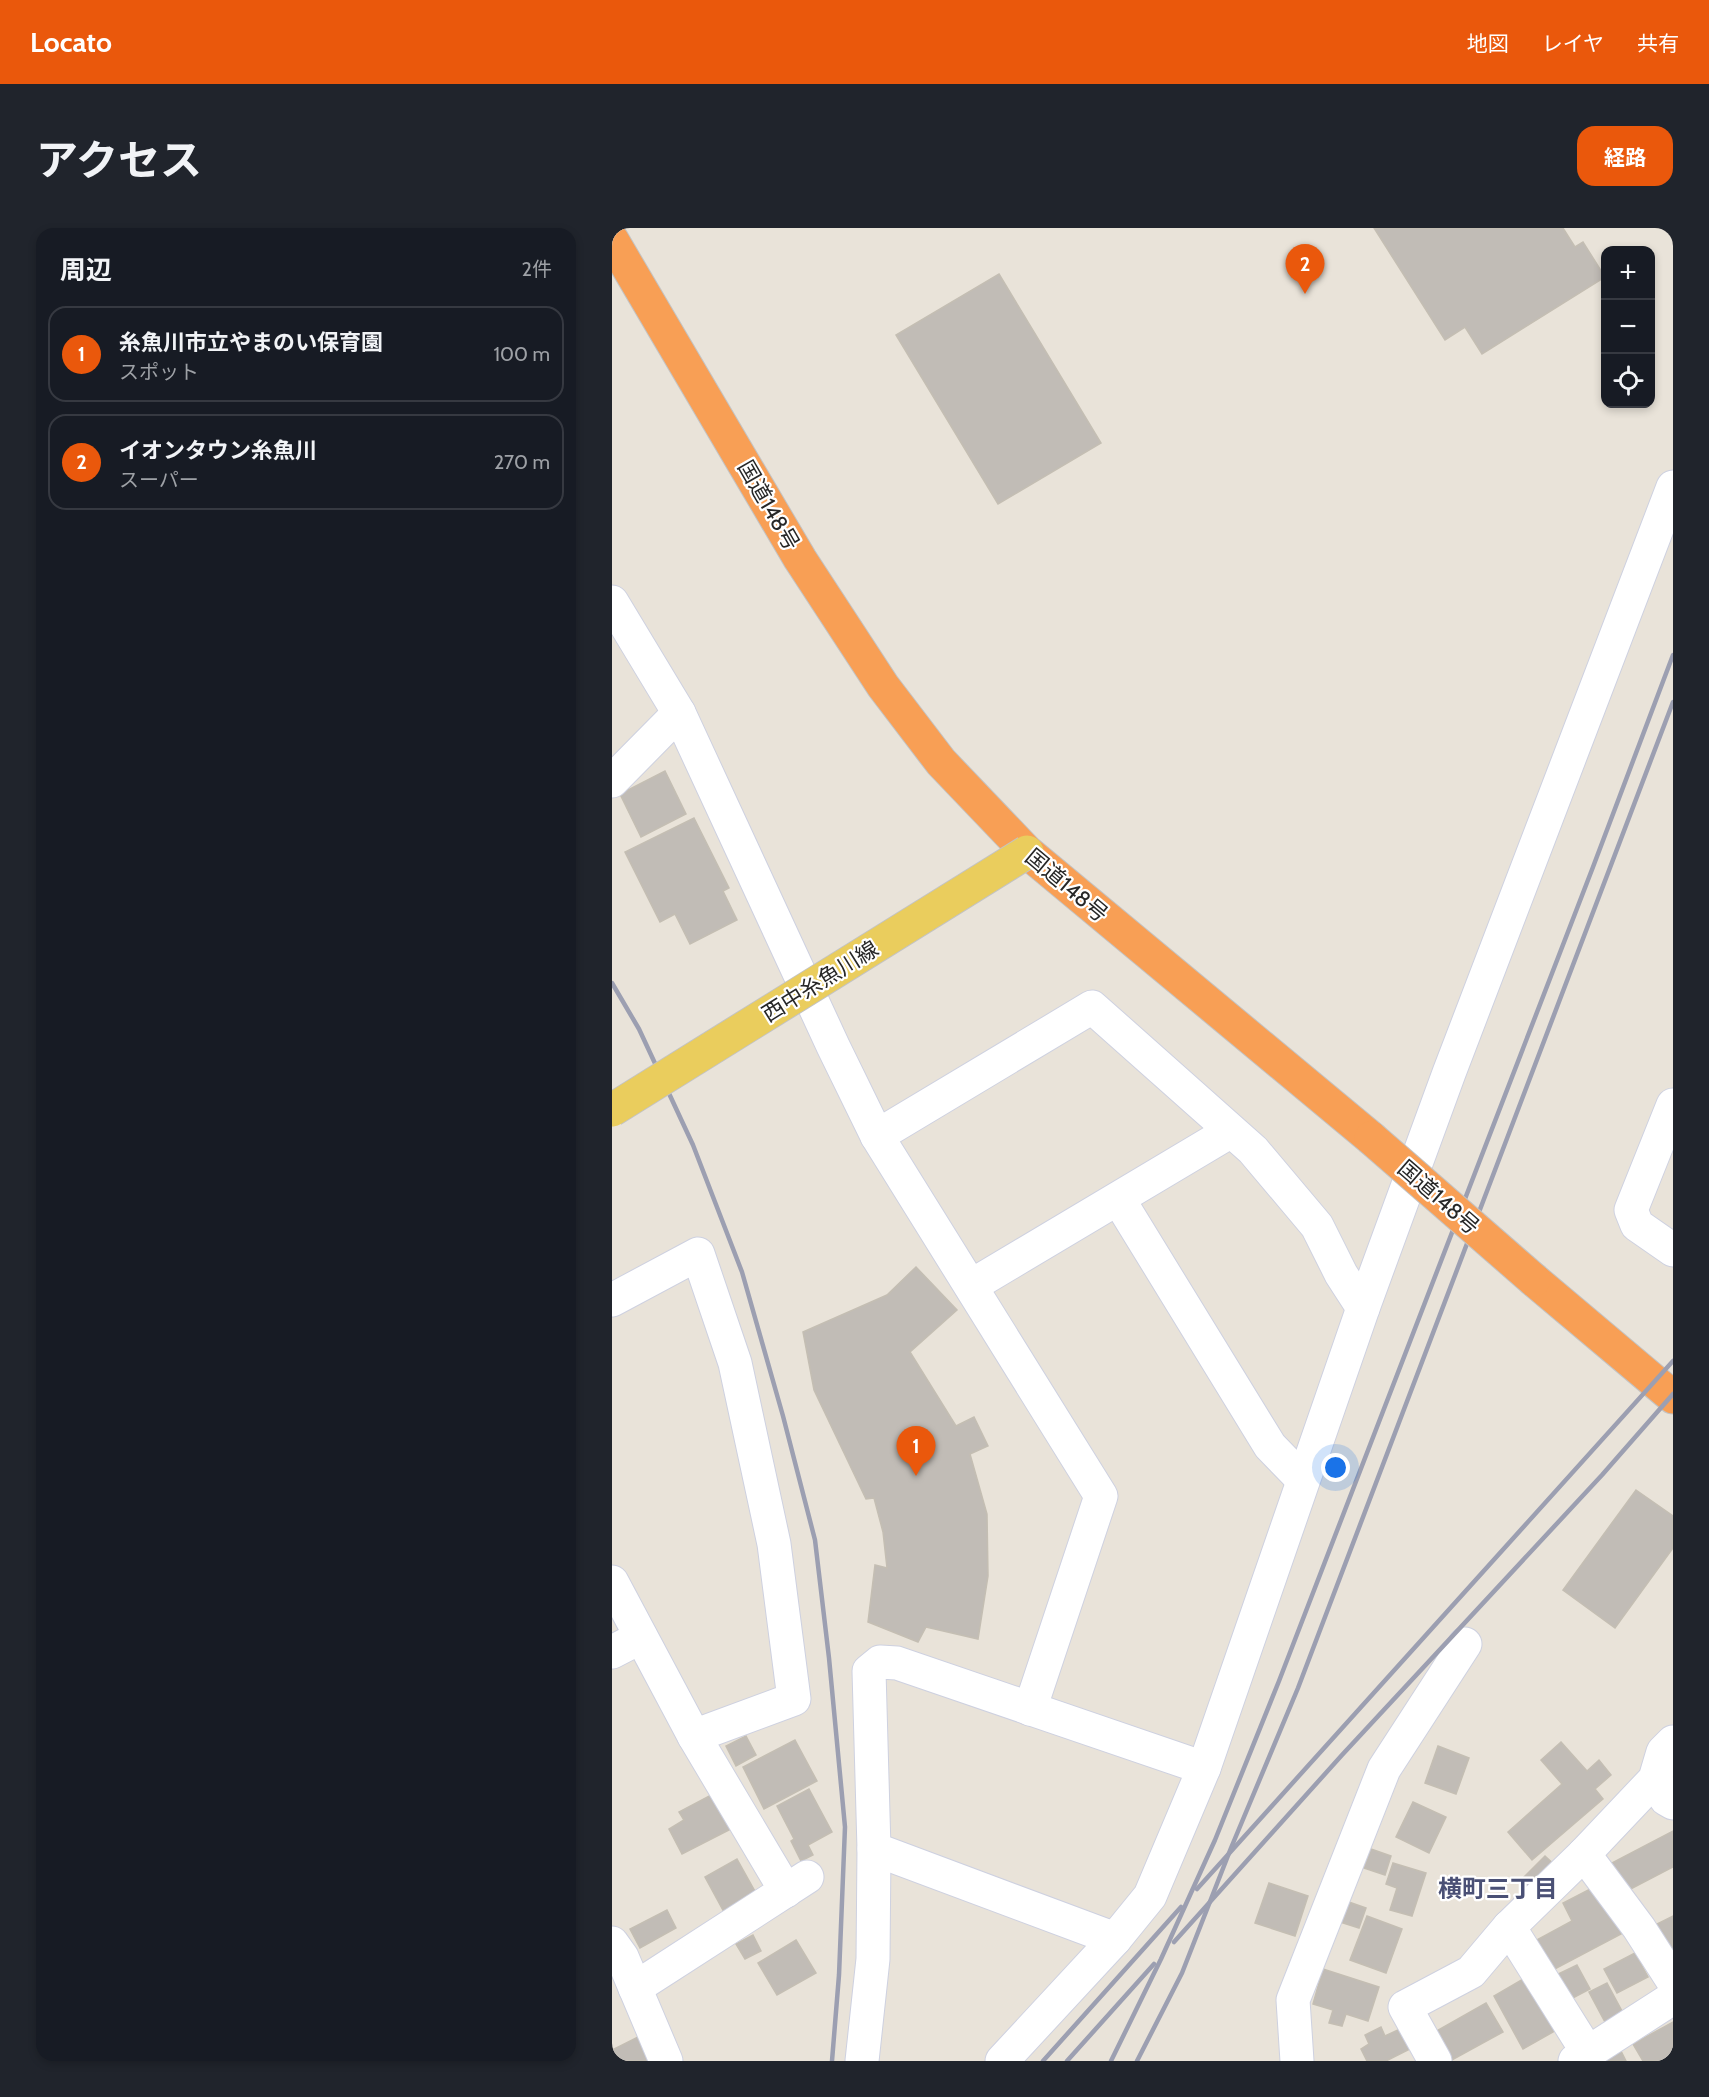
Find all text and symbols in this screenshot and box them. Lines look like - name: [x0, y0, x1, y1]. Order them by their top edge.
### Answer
- text: Locato: [30, 25, 112, 59]
- text: 地図: [1467, 31, 1509, 56]
- text: レイヤ: [1542, 31, 1604, 56]
- text: 共有: [1637, 31, 1679, 56]
- button: 経路: [1577, 126, 1673, 186]
- text: アクセス: [36, 134, 202, 186]
- pin: 2: [1286, 244, 1324, 294]
- map controls: [1601, 246, 1655, 408]
- button: +: [1601, 246, 1655, 300]
- text: 周辺: [60, 254, 112, 286]
- text: 2件: [522, 257, 552, 281]
- button: −: [1601, 300, 1655, 354]
- text: 糸魚川市立やまのい保育園: [119, 329, 383, 356]
- text: 1: [78, 342, 85, 366]
- text: 100 m: [494, 342, 550, 366]
- button: locate: [1601, 354, 1655, 408]
- text: スポット: [119, 360, 199, 384]
- text: イオンタウン糸魚川: [119, 437, 317, 464]
- text: 2: [76, 450, 87, 474]
- text: 270 m: [494, 450, 550, 474]
- street label: 国道148号: [732, 456, 805, 555]
- text: スーパー: [119, 468, 199, 492]
- street label: 国道148号: [1020, 843, 1113, 928]
- street label: 西中糸魚川線: [757, 935, 883, 1028]
- street label: 国道148号: [1392, 1155, 1485, 1240]
- pin: 1: [896, 1426, 936, 1476]
- your location: [1321, 1453, 1350, 1482]
- district label: 横町三丁目: [1438, 1874, 1558, 1903]

